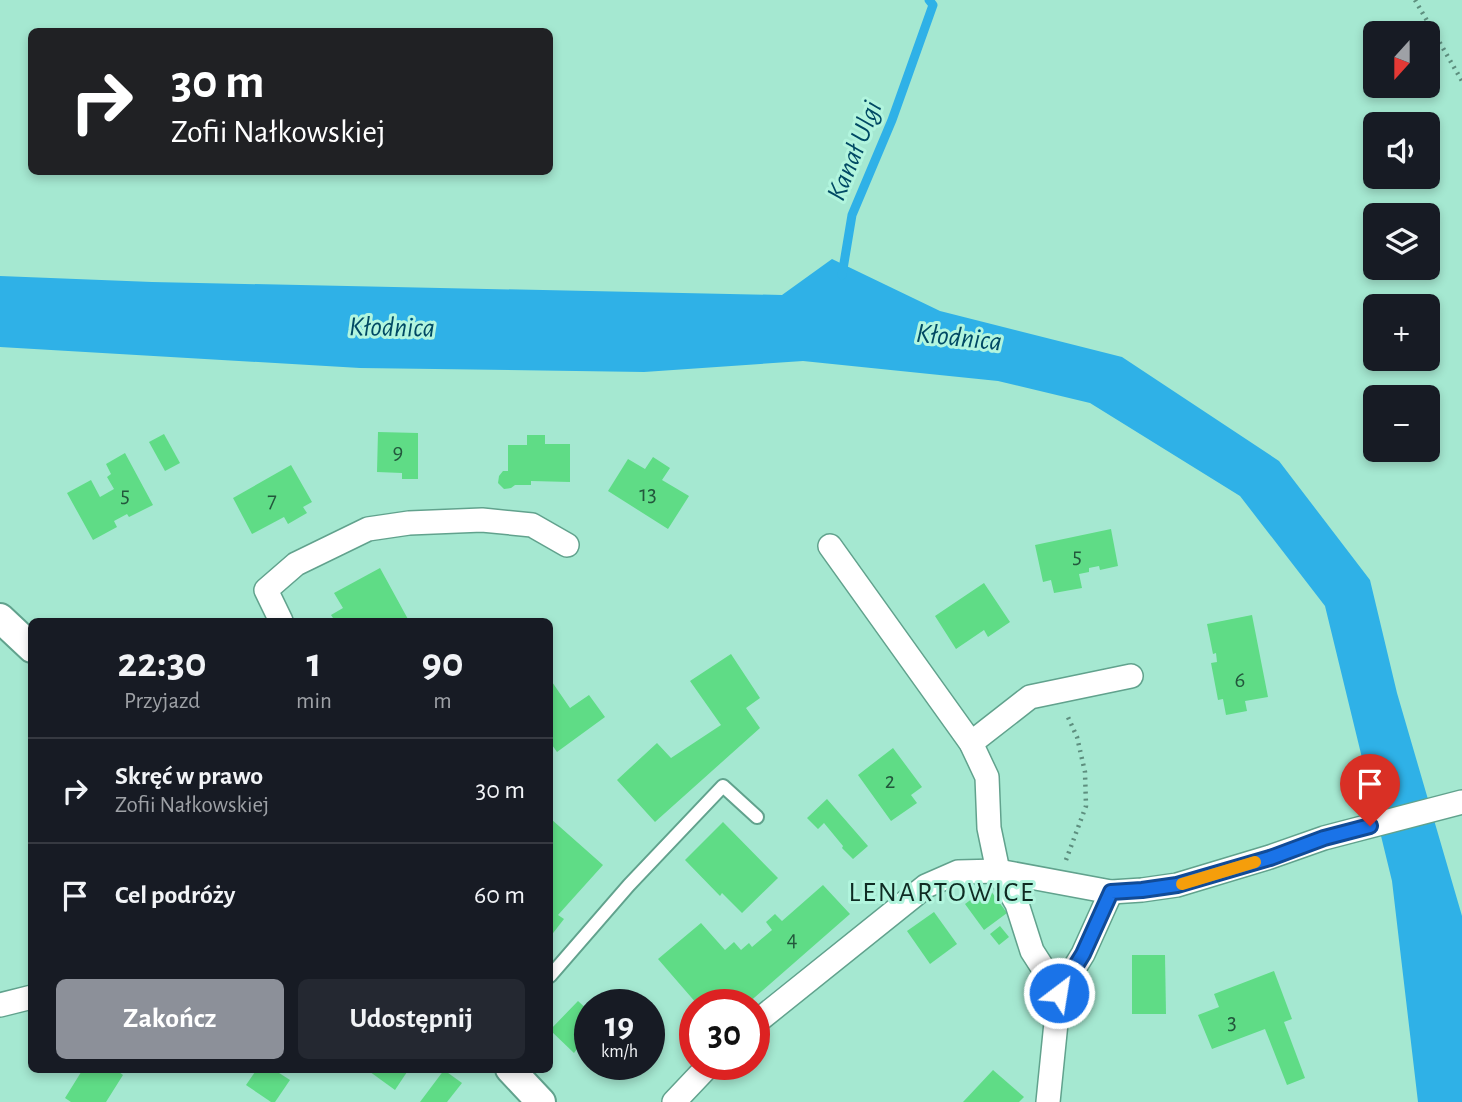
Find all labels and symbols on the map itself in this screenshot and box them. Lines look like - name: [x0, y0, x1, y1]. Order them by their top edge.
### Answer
- north arrow: [1363, 21, 1440, 98]
- water label: Kanał Ulgi: [822, 97, 888, 205]
- water label: Kłodnica: [349, 313, 435, 343]
- water label: Kłodnica: [915, 320, 1003, 356]
- house number: 9: [393, 441, 403, 464]
- house number: 13: [639, 483, 657, 506]
- house number: 5: [120, 484, 130, 507]
- house number: 7: [267, 489, 277, 512]
- house number: 5: [1072, 545, 1082, 568]
- house number: 6: [1235, 669, 1245, 692]
- pin: [1340, 754, 1400, 826]
- house number: 2: [885, 770, 895, 793]
- district label: LENARTOWICE: [849, 879, 1035, 907]
- house number: 4: [786, 928, 798, 951]
- position arrow: [1022, 956, 1096, 1030]
- speed limit sign: 30: [679, 989, 770, 1080]
- house number: 3: [1227, 1011, 1237, 1034]

